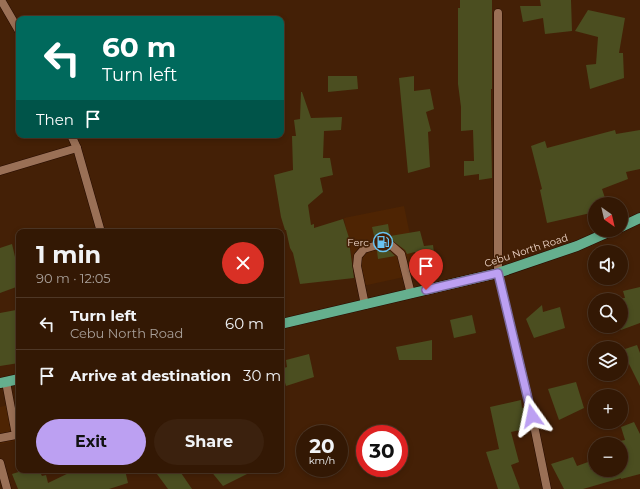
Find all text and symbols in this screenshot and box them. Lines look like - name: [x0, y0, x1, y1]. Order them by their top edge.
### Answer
- text: 60 m: [102, 30, 176, 64]
- icon: left: [36, 32, 88, 84]
- text: Turn left: [102, 64, 177, 86]
- icon: arrive: [82, 108, 104, 130]
- text: Then: [36, 110, 74, 129]
- north arrow: [588, 197, 628, 237]
- map controls: [588, 197, 628, 477]
- fuel station icon: Ferc: [372, 231, 394, 253]
- street label: Cebu North Road: [483, 231, 570, 270]
- place label: Ferc: [347, 236, 369, 249]
- text: 1 min: [36, 240, 101, 269]
- button: close: [222, 242, 264, 284]
- button: sound: [588, 245, 628, 285]
- pin: [409, 249, 443, 290]
- icon: arrive: [415, 255, 437, 277]
- text: 90 m · 12:05: [36, 270, 111, 286]
- button: search: [588, 293, 628, 333]
- text: Turn left: [70, 306, 137, 325]
- icon: left: [36, 313, 58, 335]
- text: 60 m: [225, 314, 264, 333]
- text: Cebu North Road: [70, 325, 183, 341]
- button: layers: [588, 341, 628, 381]
- icon: arrive: [36, 365, 58, 387]
- text: Arrive at destination: [70, 366, 231, 385]
- text: 30 m: [243, 366, 281, 385]
- button: +: [588, 389, 628, 429]
- position arrow: [511, 395, 553, 437]
- button: Exit: [36, 419, 146, 465]
- button: Share: [154, 419, 264, 465]
- speed limit sign: 30: [356, 425, 408, 477]
- text: 20: [309, 434, 335, 458]
- button: −: [588, 437, 628, 477]
- text: km/h: [309, 454, 335, 467]

